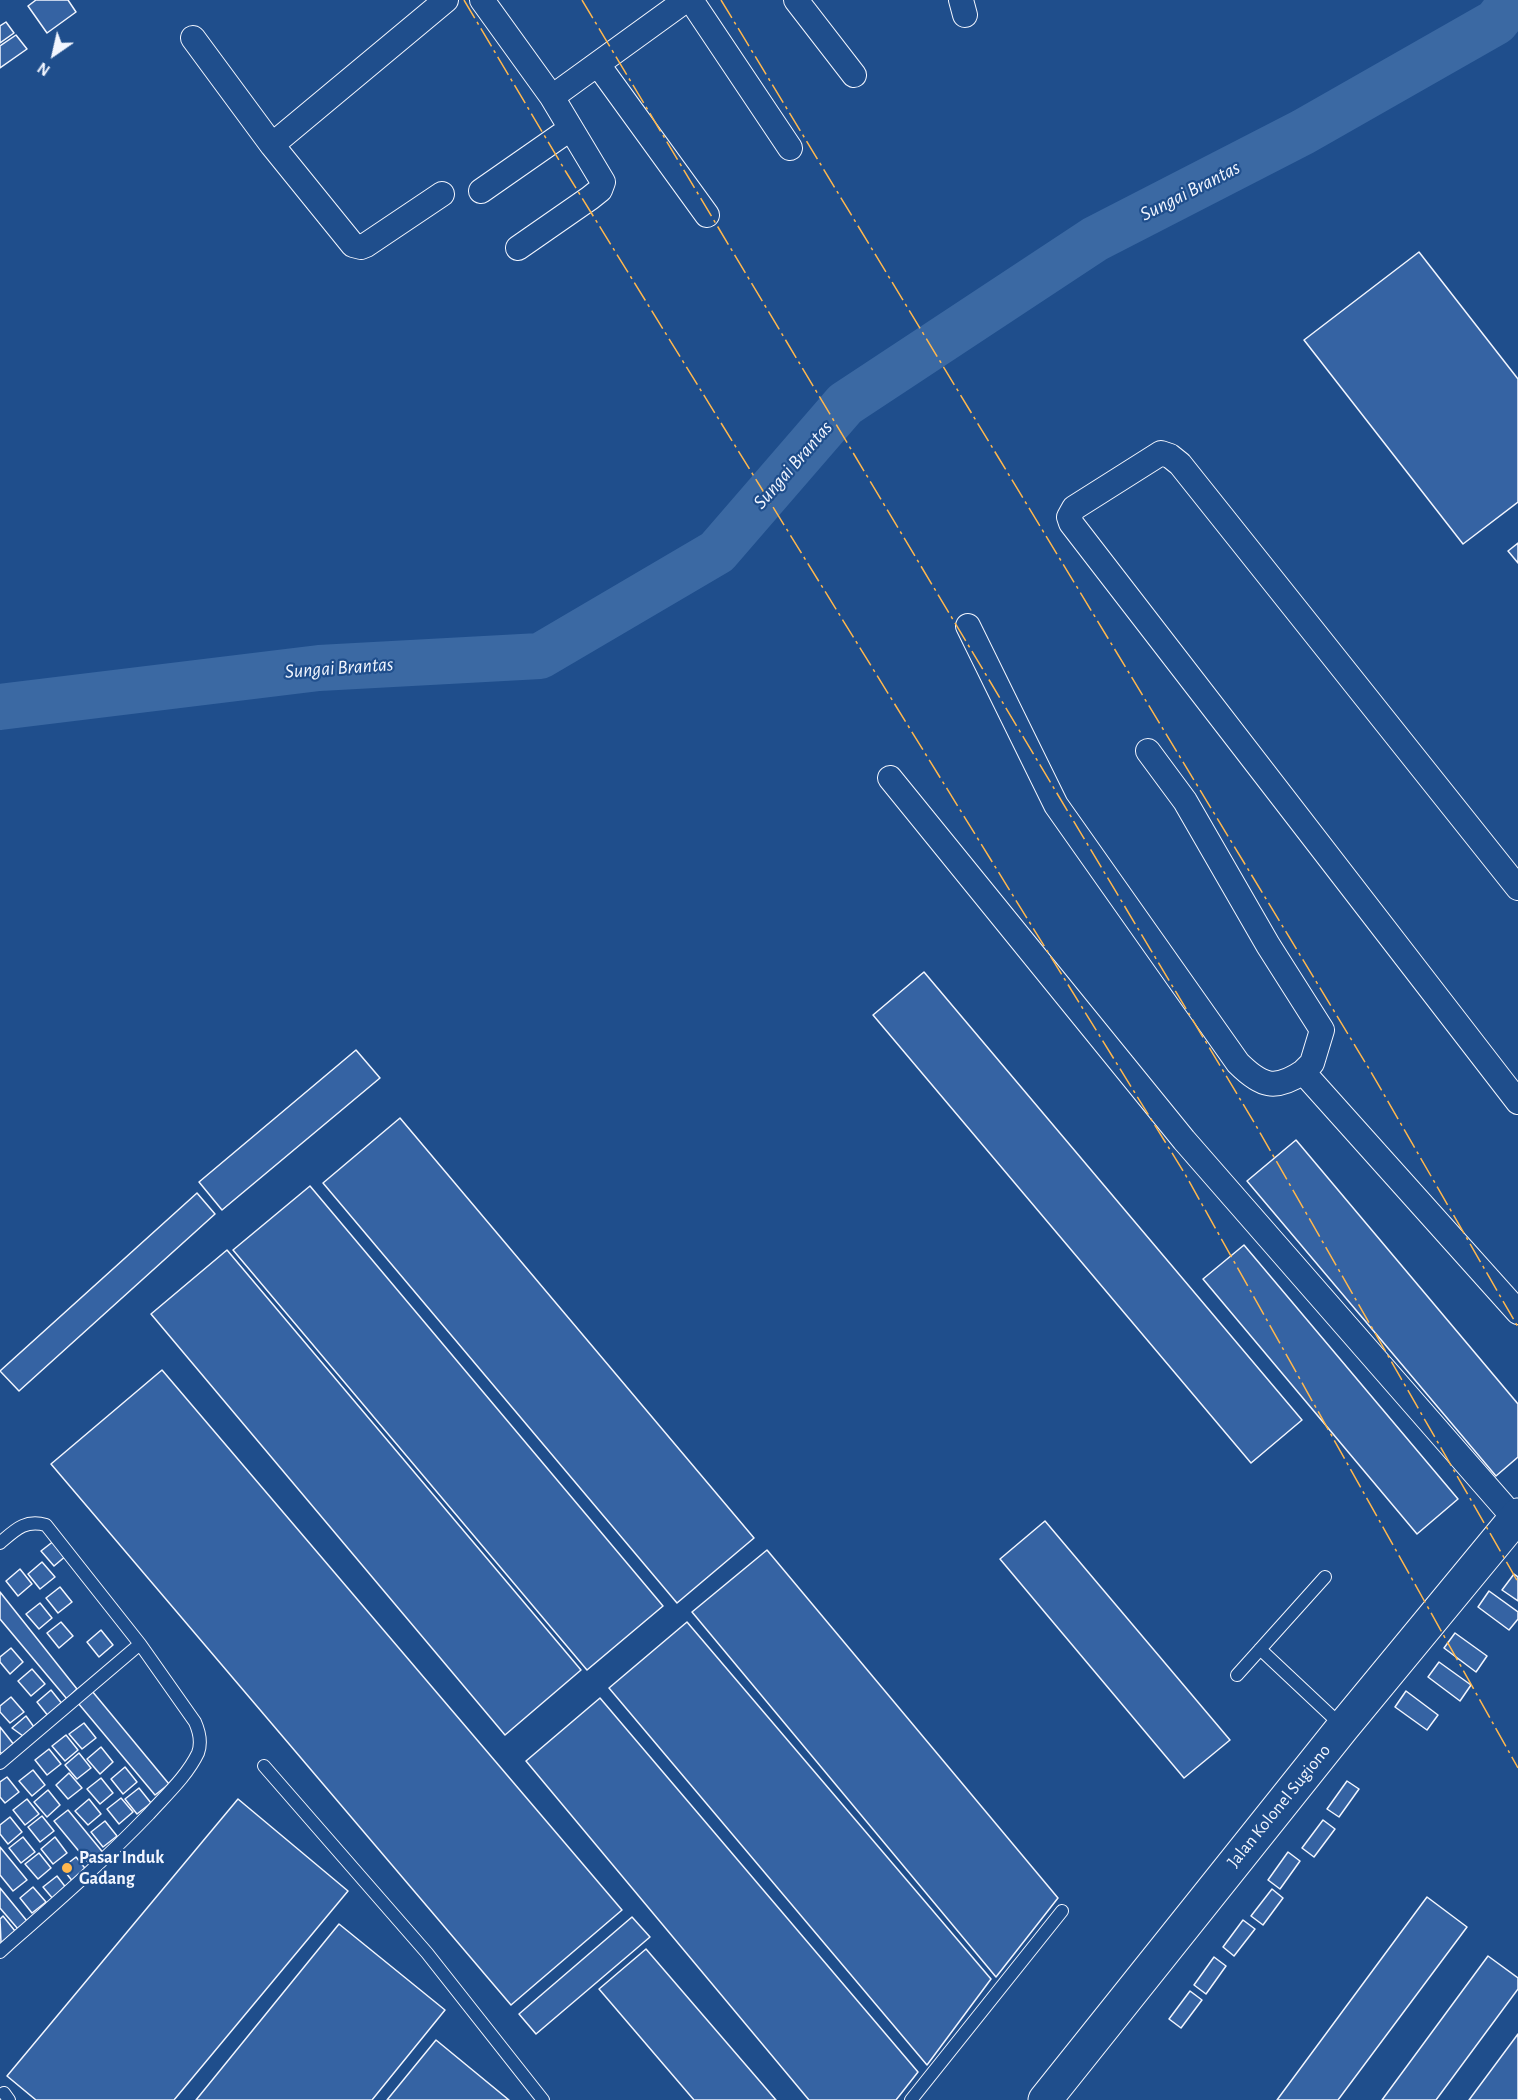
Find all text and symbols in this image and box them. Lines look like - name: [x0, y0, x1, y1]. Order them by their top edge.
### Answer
- north arrow: [24, 24, 84, 84]
- text: N: [35, 59, 53, 79]
- water label: Sungai Brantas: [1136, 156, 1244, 226]
- water label: Sungai Brantas: [748, 416, 838, 514]
- water label: Sungai Brantas: [284, 652, 394, 684]
- street label: Jalan Kolonel Sugiono: [1223, 1740, 1335, 1872]
- place label: Pasar Induk Gadang: [79, 1847, 164, 1890]
- marker: Pasar Induk Gadang: [60, 1861, 74, 1875]

